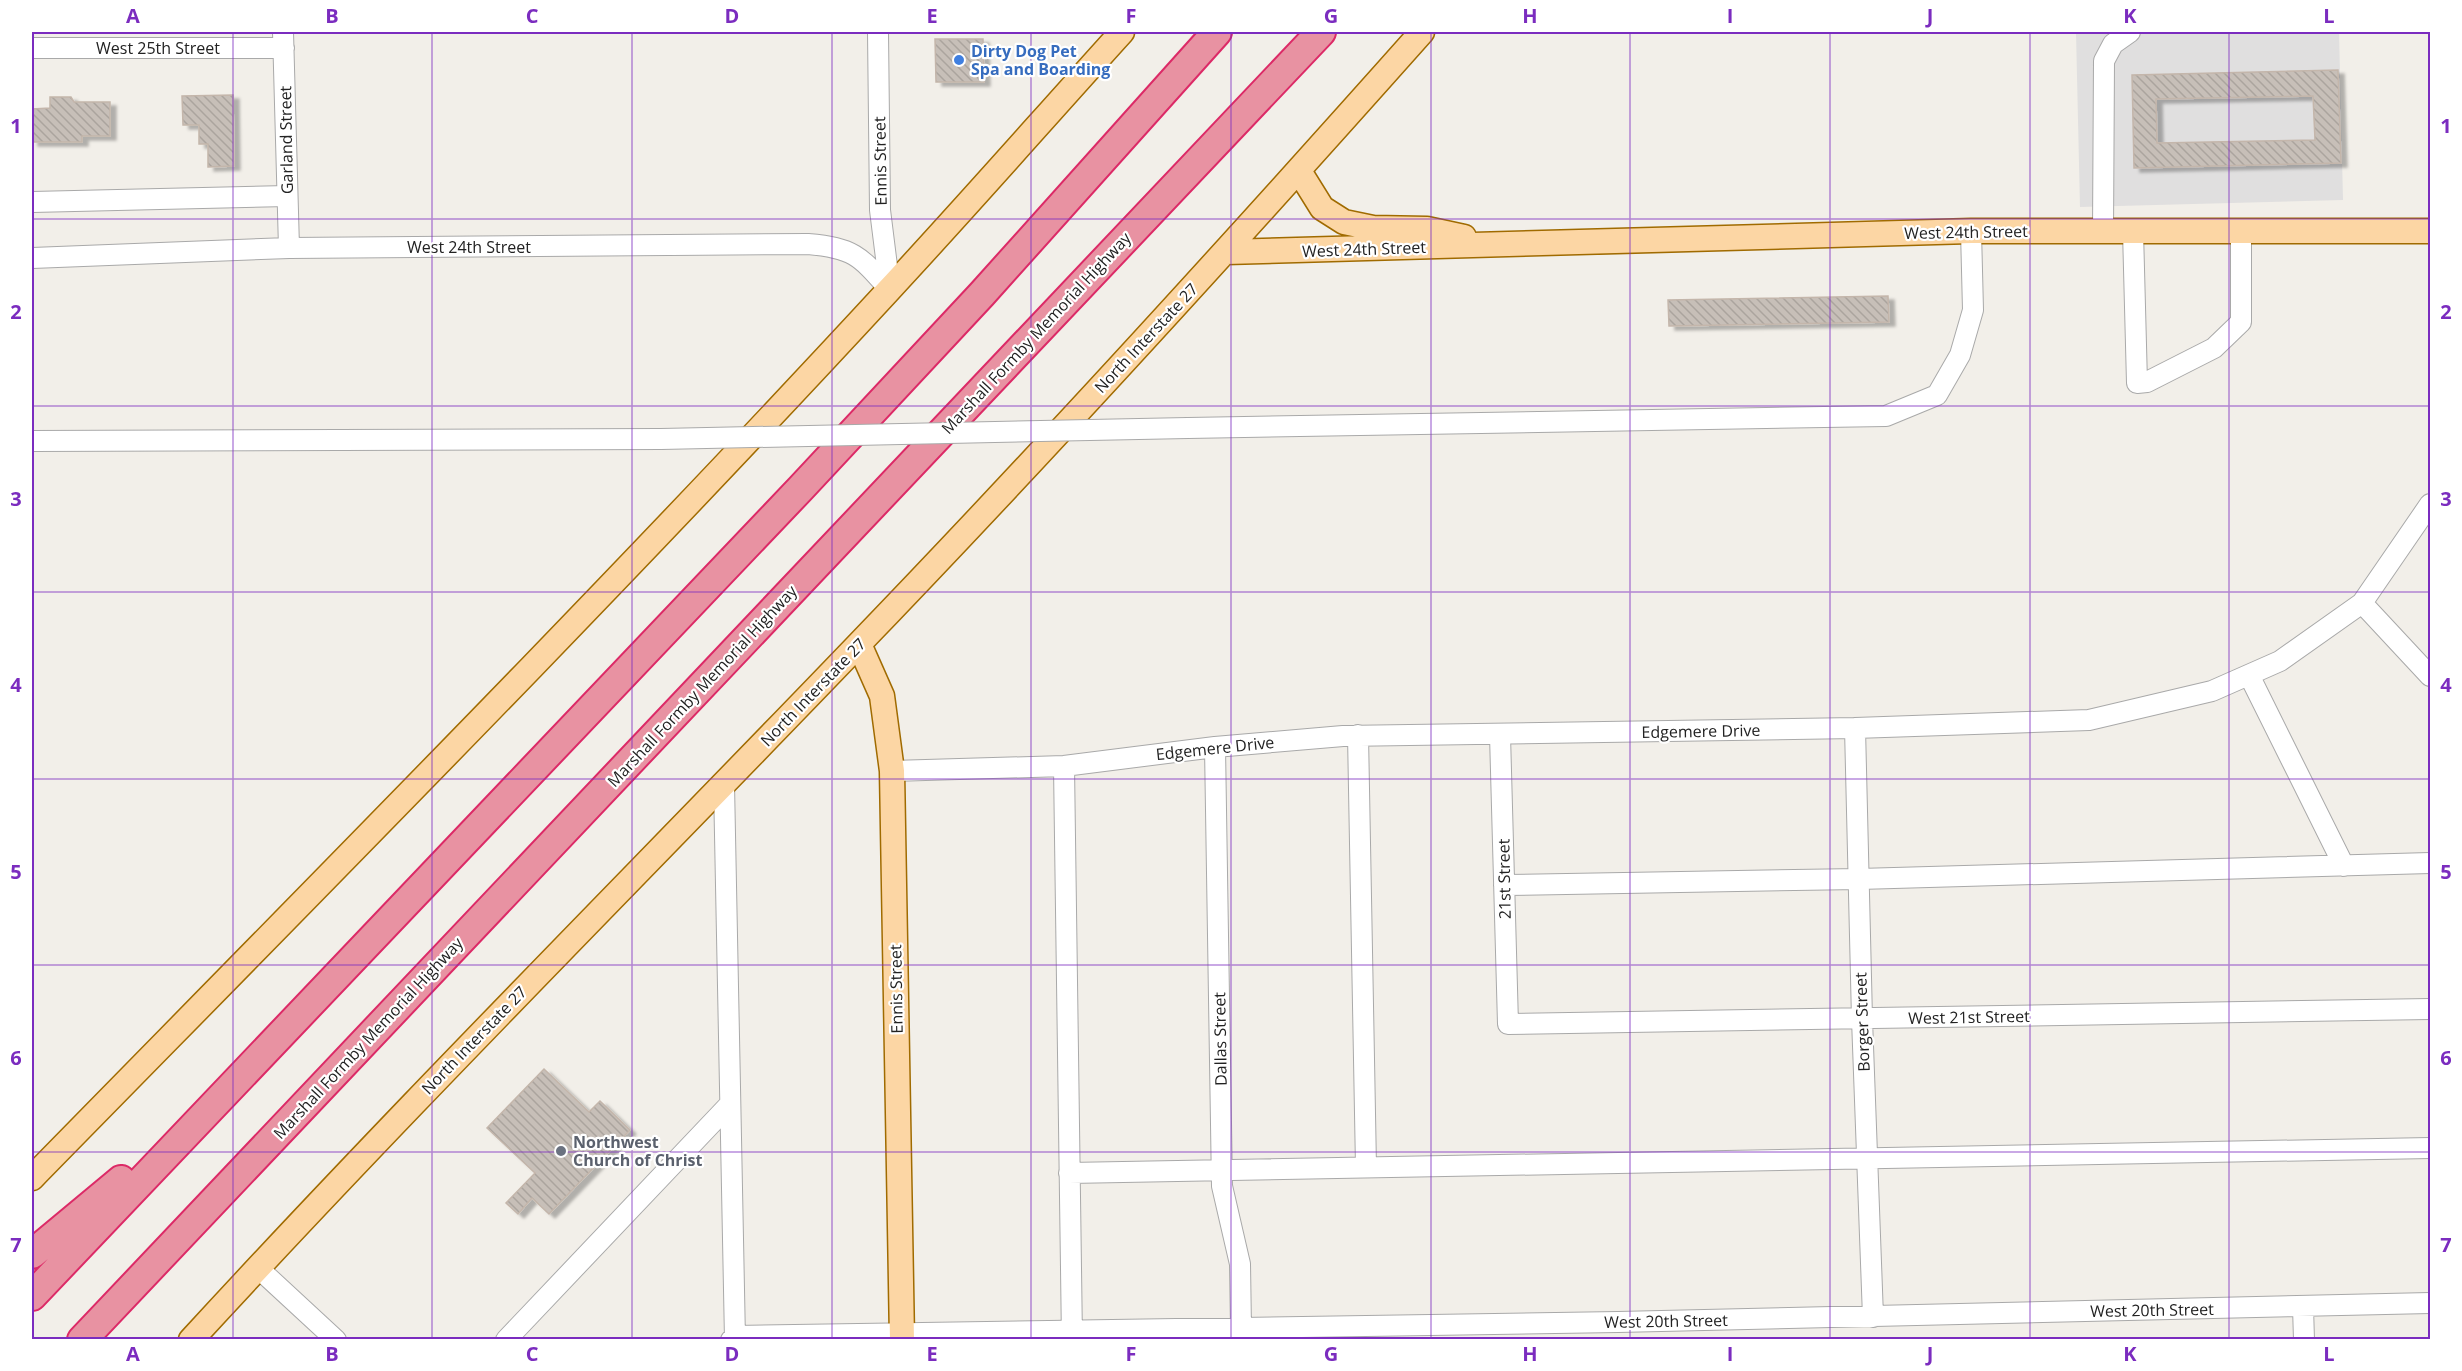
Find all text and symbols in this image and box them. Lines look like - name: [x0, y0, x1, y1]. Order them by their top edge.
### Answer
- text: A: [126, 2, 140, 29]
- text: B: [325, 2, 339, 29]
- text: C: [526, 2, 539, 29]
- text: D: [725, 2, 739, 29]
- text: E: [926, 2, 938, 29]
- text: F: [1126, 2, 1136, 29]
- text: G: [1324, 2, 1338, 29]
- text: H: [1522, 2, 1538, 29]
- text: I: [1727, 2, 1733, 29]
- text: J: [1925, 2, 1933, 29]
- text: K: [2123, 2, 2137, 29]
- text: L: [2323, 2, 2335, 29]
- street label: West 25th Street: [96, 37, 220, 59]
- place label: Dirty Dog Pet Spa and Boarding: [971, 40, 1110, 80]
- marker: Dirty Dog Pet Spa and Boarding: [952, 53, 966, 67]
- street label: Garland Street: [274, 85, 298, 194]
- text: 1: [10, 112, 22, 139]
- text: 1: [2440, 112, 2452, 139]
- street label: Ennis Street: [868, 116, 892, 206]
- street label: West 24th Street: [1904, 220, 2028, 244]
- street label: Marshall Formby Memorial Highway: [936, 227, 1136, 439]
- street label: West 24th Street: [407, 236, 531, 258]
- street label: West 24th Street: [1302, 236, 1427, 262]
- street label: North Interstate 27: [1089, 278, 1203, 398]
- text: 2: [10, 298, 22, 325]
- text: 2: [2440, 298, 2452, 325]
- text: 3: [10, 485, 22, 512]
- text: 3: [2440, 485, 2452, 512]
- street label: Marshall Formby Memorial Highway: [602, 580, 802, 792]
- street label: North Interstate 27: [756, 633, 870, 751]
- text: 4: [10, 671, 22, 698]
- text: 4: [2440, 671, 2452, 698]
- street label: Edgemere Drive: [1641, 719, 1761, 743]
- street label: Edgemere Drive: [1155, 731, 1275, 765]
- street label: 21st Street: [1492, 838, 1516, 919]
- text: 5: [10, 858, 22, 885]
- text: 5: [2440, 858, 2452, 885]
- street label: Marshall Formby Memorial Highway: [268, 932, 468, 1144]
- street label: Ennis Street: [884, 944, 908, 1034]
- street label: Borger Street: [1849, 972, 1875, 1072]
- street label: North Interstate 27: [417, 981, 531, 1099]
- street label: Dallas Street: [1208, 992, 1232, 1086]
- street label: West 21st Street: [1908, 1005, 2030, 1029]
- text: 6: [10, 1044, 22, 1071]
- text: 6: [2440, 1044, 2452, 1071]
- place label: Northwest Church of Christ: [573, 1131, 702, 1171]
- marker: Northwest Church of Christ: [554, 1144, 568, 1158]
- text: 7: [10, 1231, 22, 1258]
- text: 7: [2440, 1231, 2452, 1258]
- street label: West 20th Street: [2090, 1298, 2214, 1322]
- street label: West 20th Street: [1604, 1309, 1728, 1333]
- text: A: [126, 1340, 140, 1367]
- text: B: [325, 1340, 339, 1367]
- text: C: [526, 1340, 539, 1367]
- text: D: [725, 1340, 739, 1367]
- text: E: [926, 1340, 938, 1367]
- text: F: [1126, 1340, 1136, 1367]
- text: G: [1324, 1340, 1338, 1367]
- text: H: [1522, 1340, 1538, 1367]
- text: I: [1727, 1340, 1733, 1367]
- text: J: [1925, 1340, 1933, 1367]
- text: K: [2123, 1340, 2137, 1367]
- text: L: [2323, 1340, 2335, 1367]

